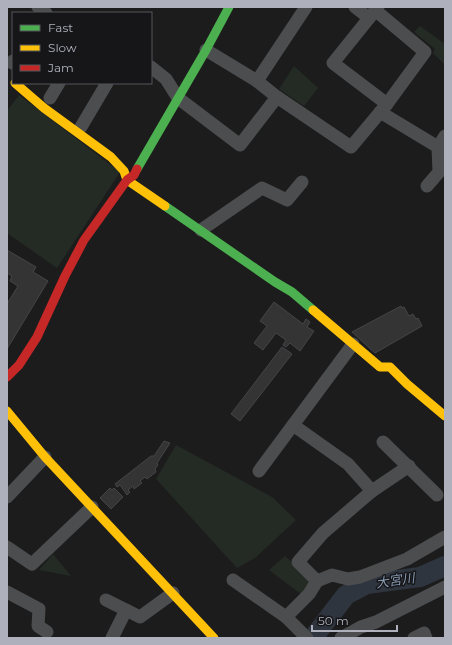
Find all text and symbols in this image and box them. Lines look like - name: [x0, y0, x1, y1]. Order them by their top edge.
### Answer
- legend: [12, 12, 152, 84]
- text: Fast: [48, 20, 73, 35]
- text: Slow: [48, 40, 77, 55]
- text: Jam: [47, 60, 74, 75]
- water label: 大宮川: [375, 569, 417, 591]
- scale bar: [312, 607, 397, 633]
- text: 50 m: [318, 613, 349, 628]

